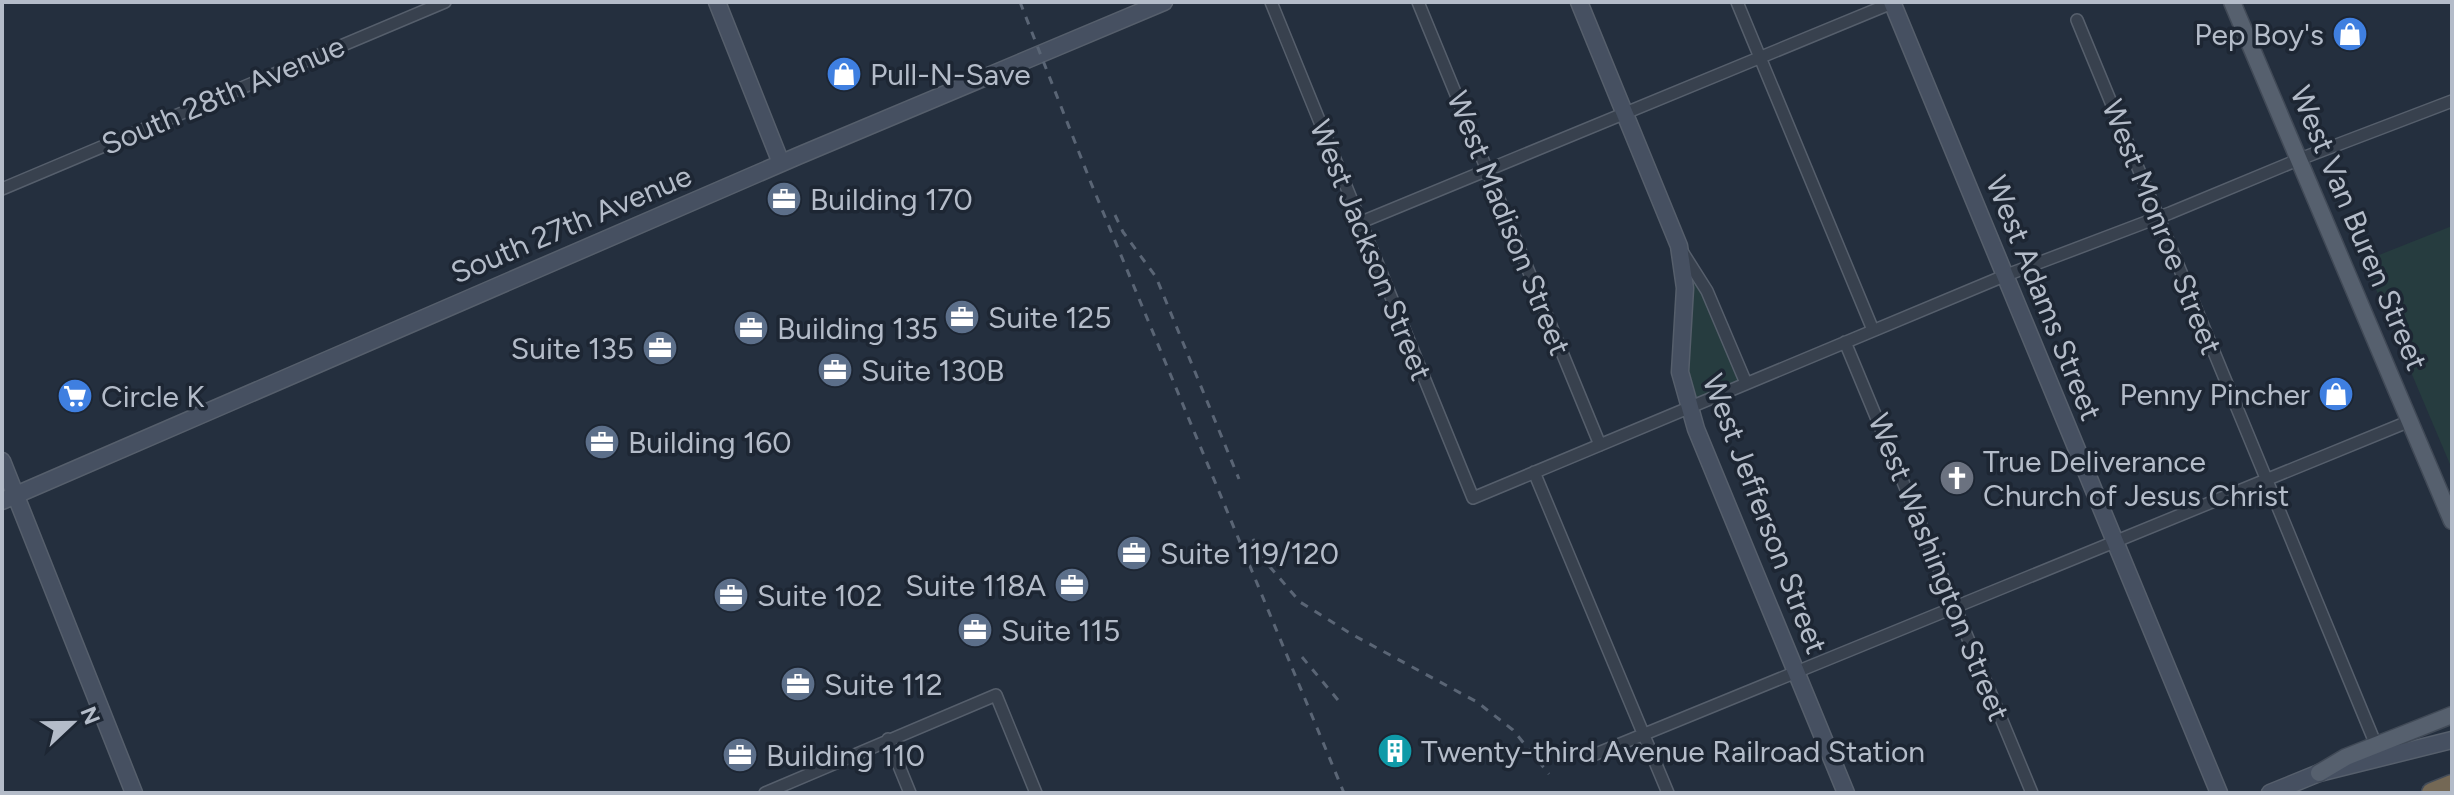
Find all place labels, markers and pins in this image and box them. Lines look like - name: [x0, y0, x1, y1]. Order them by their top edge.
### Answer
- shop icon: Pep Boy's: [2331, 15, 2369, 53]
- place label: Pep Boy's: [2194, 16, 2324, 53]
- shop icon: Pull-N-Save: [825, 55, 863, 93]
- place label: Pull-N-Save: [870, 56, 1031, 93]
- office icon: Building 170: [765, 180, 803, 218]
- place label: Building 170: [810, 181, 973, 218]
- office icon: Suite 125: [943, 298, 981, 336]
- place label: Suite 125: [988, 299, 1112, 336]
- office icon: Building 135: [732, 309, 770, 347]
- place label: Building 135: [777, 310, 938, 347]
- office icon: Suite 135: [641, 329, 679, 367]
- place label: Suite 135: [511, 330, 634, 367]
- office icon: Suite 130B: [816, 351, 854, 389]
- place label: Suite 130B: [861, 352, 1004, 389]
- shop icon: Penny Pincher: [2317, 375, 2355, 413]
- place label: Penny Pincher: [2120, 376, 2310, 413]
- supermarket icon: Circle K: [56, 377, 94, 415]
- place label: Circle K: [101, 378, 205, 415]
- office icon: Building 160: [583, 423, 621, 461]
- place label: Building 160: [628, 424, 792, 461]
- place label: True Deliverance Church of Jesus Christ: [1983, 443, 2289, 514]
- church icon: True Deliverance Church of Jesus Christ: [1938, 459, 1976, 497]
- office icon: Suite 119/120: [1115, 534, 1153, 572]
- place label: Suite 119/120: [1160, 535, 1339, 572]
- office icon: Suite 118A: [1053, 566, 1091, 604]
- place label: Suite 118A: [905, 567, 1047, 604]
- office icon: Suite 102: [712, 576, 750, 614]
- place label: Suite 102: [757, 577, 883, 614]
- office icon: Suite 115: [956, 611, 994, 649]
- place label: Suite 115: [1001, 612, 1120, 649]
- office icon: Suite 112: [779, 665, 817, 703]
- place label: Suite 112: [824, 666, 943, 703]
- building icon: Twenty-third Avenue Railroad Station: [1376, 732, 1414, 770]
- place label: Twenty-third Avenue Railroad Station: [1421, 733, 1925, 770]
- office icon: Building 110: [721, 736, 759, 774]
- place label: Building 110: [766, 737, 925, 774]

